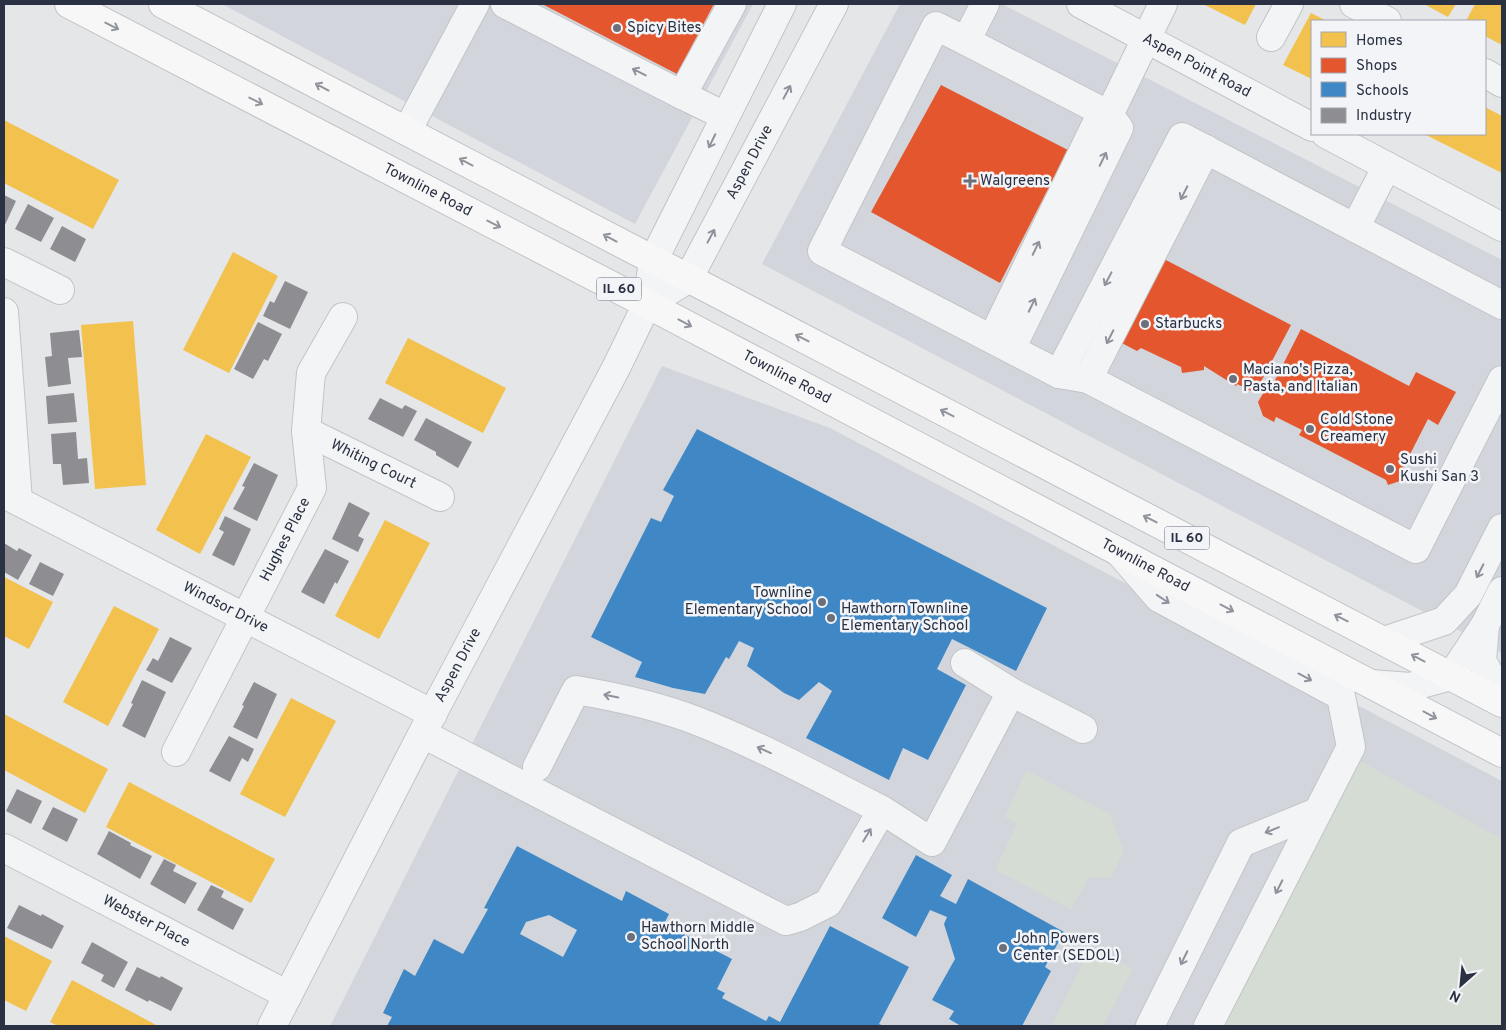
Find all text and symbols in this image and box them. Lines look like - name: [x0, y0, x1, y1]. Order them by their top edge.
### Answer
- place label: Spicy Bites: [627, 19, 701, 38]
- legend: [1311, 20, 1486, 135]
- one-way arrow: [104, 22, 119, 31]
- marker: Spicy Bites: [611, 22, 623, 34]
- street label: Aspen Point Road: [1139, 29, 1254, 102]
- text: Homes: [1356, 32, 1403, 51]
- text: Shops: [1356, 57, 1397, 76]
- one-way arrow: [632, 67, 647, 76]
- one-way arrow: [315, 82, 330, 91]
- text: Schools: [1356, 82, 1409, 101]
- one-way arrow: [782, 85, 792, 100]
- one-way arrow: [249, 96, 264, 106]
- text: Industry: [1356, 107, 1412, 126]
- street label: Aspen Drive: [722, 122, 777, 203]
- one-way arrow: [707, 133, 717, 148]
- one-way arrow: [1099, 152, 1109, 167]
- one-way arrow: [459, 157, 474, 166]
- street label: Townline Road: [380, 159, 475, 221]
- place label: Walgreens: [980, 172, 1050, 191]
- marker: Walgreens: [964, 175, 976, 187]
- one-way arrow: [1179, 185, 1188, 200]
- one-way arrow: [486, 220, 501, 229]
- one-way arrow: [707, 229, 716, 244]
- one-way arrow: [602, 233, 617, 243]
- one-way arrow: [1032, 241, 1041, 256]
- one-way arrow: [1103, 271, 1112, 286]
- road number: IL 60: [596, 278, 642, 300]
- one-way arrow: [1028, 298, 1037, 313]
- place label: Starbucks: [1155, 315, 1222, 334]
- one-way arrow: [677, 318, 692, 328]
- marker: Starbucks: [1139, 318, 1151, 330]
- one-way arrow: [1105, 330, 1115, 345]
- one-way arrow: [795, 333, 810, 343]
- street label: Townline Road: [739, 346, 834, 408]
- place label: Maciano's Pizza, Pasta, and Italian: [1243, 361, 1358, 397]
- marker: Maciano's Pizza, Pasta, and Italian: [1227, 373, 1239, 385]
- one-way arrow: [939, 408, 954, 418]
- place label: Cold Stone Creamery: [1320, 411, 1393, 447]
- marker: Cold Stone Creamery: [1304, 423, 1316, 435]
- street label: Whiting Court: [327, 435, 419, 493]
- place label: Sushi Kushi San 3: [1400, 451, 1479, 487]
- marker: Sushi Kushi San 3: [1384, 463, 1396, 475]
- street label: Hughes Place: [256, 494, 315, 585]
- one-way arrow: [1143, 514, 1158, 523]
- road number: IL 60: [1164, 526, 1210, 550]
- street label: Townline Road: [1098, 535, 1193, 597]
- one-way arrow: [1475, 563, 1484, 578]
- street label: Windsor Drive: [180, 578, 272, 637]
- place label: Townline Elementary School: [685, 584, 812, 620]
- one-way arrow: [1156, 594, 1170, 604]
- marker: Townline Elementary School: [816, 596, 828, 608]
- place label: Hawthorn Townline Elementary School: [841, 600, 968, 636]
- one-way arrow: [1219, 604, 1234, 613]
- marker: Hawthorn Townline Elementary School: [825, 612, 837, 624]
- one-way arrow: [1334, 613, 1349, 622]
- street label: Aspen Drive: [431, 625, 486, 706]
- one-way arrow: [1410, 653, 1425, 663]
- one-way arrow: [1298, 672, 1313, 682]
- one-way arrow: [603, 691, 619, 701]
- one-way arrow: [1422, 711, 1437, 720]
- one-way arrow: [757, 744, 772, 754]
- one-way arrow: [1265, 826, 1280, 835]
- one-way arrow: [862, 829, 872, 843]
- one-way arrow: [1274, 879, 1283, 894]
- street label: Webster Place: [99, 891, 193, 952]
- place label: Hawthorn Middle School North: [641, 919, 754, 955]
- place label: John Powers Center (SEDOL): [1013, 930, 1120, 966]
- marker: Hawthorn Middle School North: [625, 931, 637, 943]
- marker: John Powers Center (SEDOL): [997, 942, 1009, 954]
- one-way arrow: [1179, 950, 1188, 965]
- north arrow: [1436, 960, 1486, 1010]
- text: N: [1447, 985, 1464, 1005]

